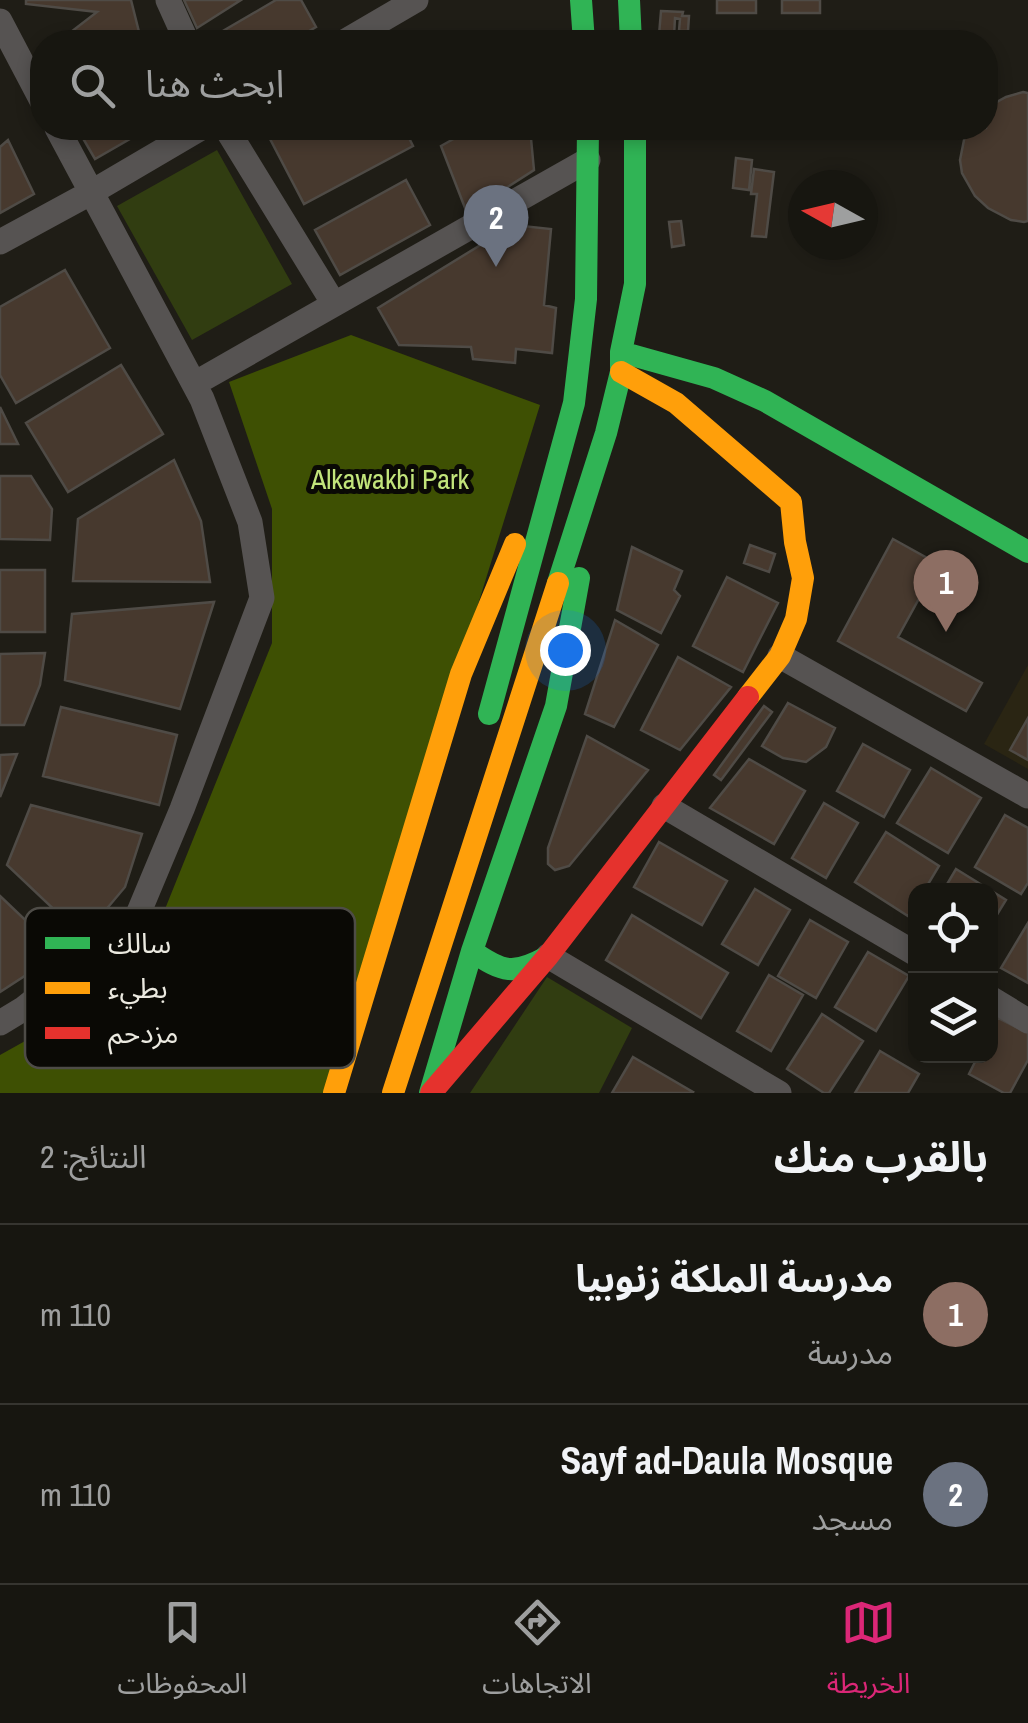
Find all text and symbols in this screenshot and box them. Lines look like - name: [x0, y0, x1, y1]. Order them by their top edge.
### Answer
- search box: [30, 30, 998, 140]
- icon: search: [65, 58, 120, 113]
- text: ابحث هنا: [145, 58, 285, 109]
- north arrow: [788, 170, 878, 260]
- pin: 2: [464, 184, 528, 267]
- park label: Alkawakbi Park: [310, 460, 470, 498]
- pin: 1: [914, 550, 978, 632]
- your location: [540, 625, 591, 676]
- map controls: [908, 883, 998, 1063]
- button: locate: [908, 883, 998, 973]
- legend: [25, 908, 355, 1068]
- text: سالك: [108, 924, 171, 962]
- text: بطيء: [108, 969, 168, 1009]
- button: layers: [908, 973, 998, 1063]
- text: مزدحم: [108, 1014, 179, 1055]
- text: بالقرب منك: [774, 1129, 988, 1185]
- text: النتائج: 2: [40, 1135, 147, 1178]
- text: مدرسة الملكة زنوبيا: [575, 1253, 893, 1304]
- text: 110 m: [40, 1293, 111, 1336]
- text: 1: [948, 1293, 963, 1336]
- text: مدرسة: [808, 1331, 893, 1374]
- text: Sayf ad-Daula Mosque: [561, 1435, 893, 1486]
- text: 110 m: [40, 1473, 111, 1516]
- text: 2: [948, 1473, 963, 1516]
- text: مسجد: [812, 1497, 893, 1540]
- tab: المحفوظات: [117, 1595, 247, 1714]
- tab: الاتجاهات: [482, 1595, 592, 1714]
- tab: الخريطة: [827, 1595, 911, 1714]

